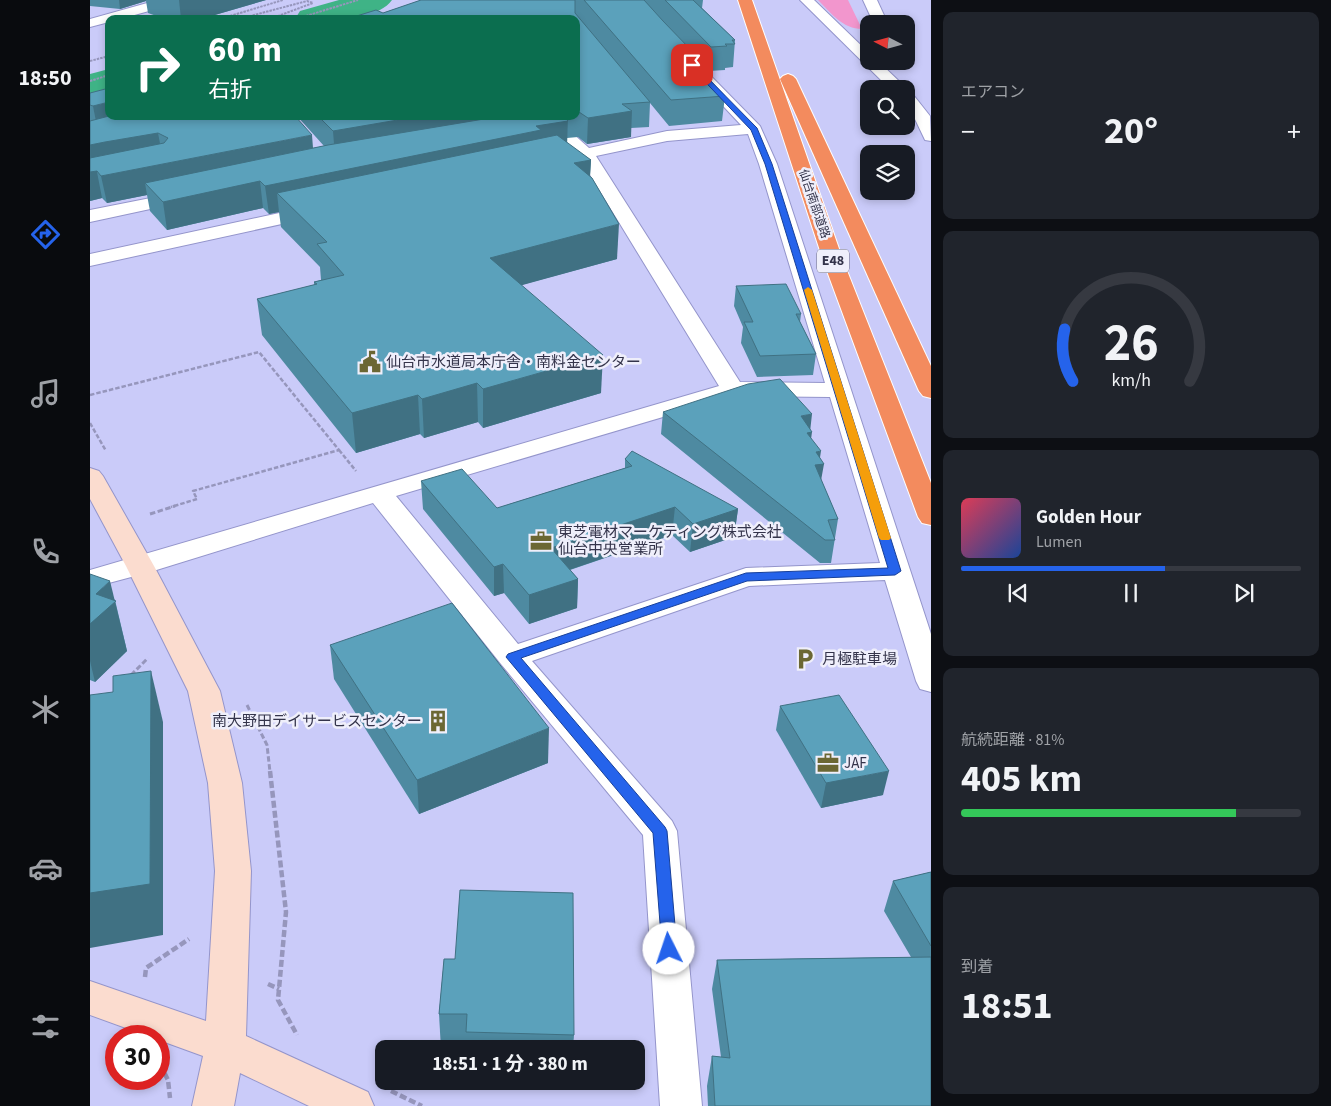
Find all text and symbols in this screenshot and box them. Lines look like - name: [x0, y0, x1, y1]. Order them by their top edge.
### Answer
- north arrow: [860, 15, 915, 70]
- map controls: [860, 15, 915, 200]
- text: 60 m: [208, 25, 282, 75]
- icon: right: [125, 35, 190, 100]
- pin: [671, 44, 713, 86]
- icon: arrive: [678, 51, 706, 79]
- text: 18:50: [18, 62, 72, 94]
- text: 右折: [208, 74, 252, 106]
- button: search: [860, 80, 915, 135]
- text: エアコン: [961, 81, 1025, 103]
- text: 20°: [1104, 104, 1158, 158]
- text: −: [961, 112, 975, 152]
- text: +: [1287, 112, 1301, 152]
- button: layers: [860, 145, 915, 200]
- street label: 仙台南部道路: [794, 167, 834, 241]
- icon: directions: [28, 217, 63, 252]
- road number: E48: [817, 250, 849, 272]
- text: 26: [1104, 307, 1158, 381]
- public building icon: 仙台市水道局本庁舎・南料金センター: [357, 349, 383, 375]
- place label: 仙台市水道局本庁舎・南料金センター: [386, 352, 641, 373]
- text: km/h: [1111, 368, 1151, 393]
- icon: music: [28, 376, 63, 411]
- text: Golden Hour: [1036, 504, 1141, 531]
- place label: 東芝電材マーケティング株式会社 仙台中央営業所: [558, 522, 782, 560]
- office icon: 東芝電材マーケティング株式会社 仙台中央営業所: [528, 528, 554, 554]
- text: Lumen: [1036, 531, 1082, 553]
- icon: phone: [28, 534, 63, 569]
- icon: previous: [1004, 579, 1032, 607]
- icon: pause: [1117, 579, 1145, 607]
- icon: next: [1230, 579, 1258, 607]
- parking icon: 月極駐車場: [792, 646, 818, 672]
- place label: 月極駐車場: [822, 649, 897, 670]
- icon: climate: [28, 692, 63, 727]
- building icon: 南大野田デイサービスセンター: [425, 708, 451, 734]
- place label: 南大野田デイサービスセンター: [212, 711, 422, 732]
- text: 航続距離 · 81%: [961, 729, 1064, 751]
- office icon: JAF: [815, 750, 841, 776]
- text: 405 km: [961, 752, 1082, 806]
- place label: JAF: [844, 753, 867, 774]
- icon: car: [28, 851, 63, 886]
- position arrow: [642, 922, 694, 974]
- text: 到着: [961, 956, 993, 978]
- text: 18:51: [961, 979, 1053, 1033]
- icon: filters: [28, 1009, 63, 1044]
- speed limit sign: 30: [105, 1025, 170, 1090]
- text: 18:51 · 1 分 · 380 m: [432, 1051, 588, 1078]

